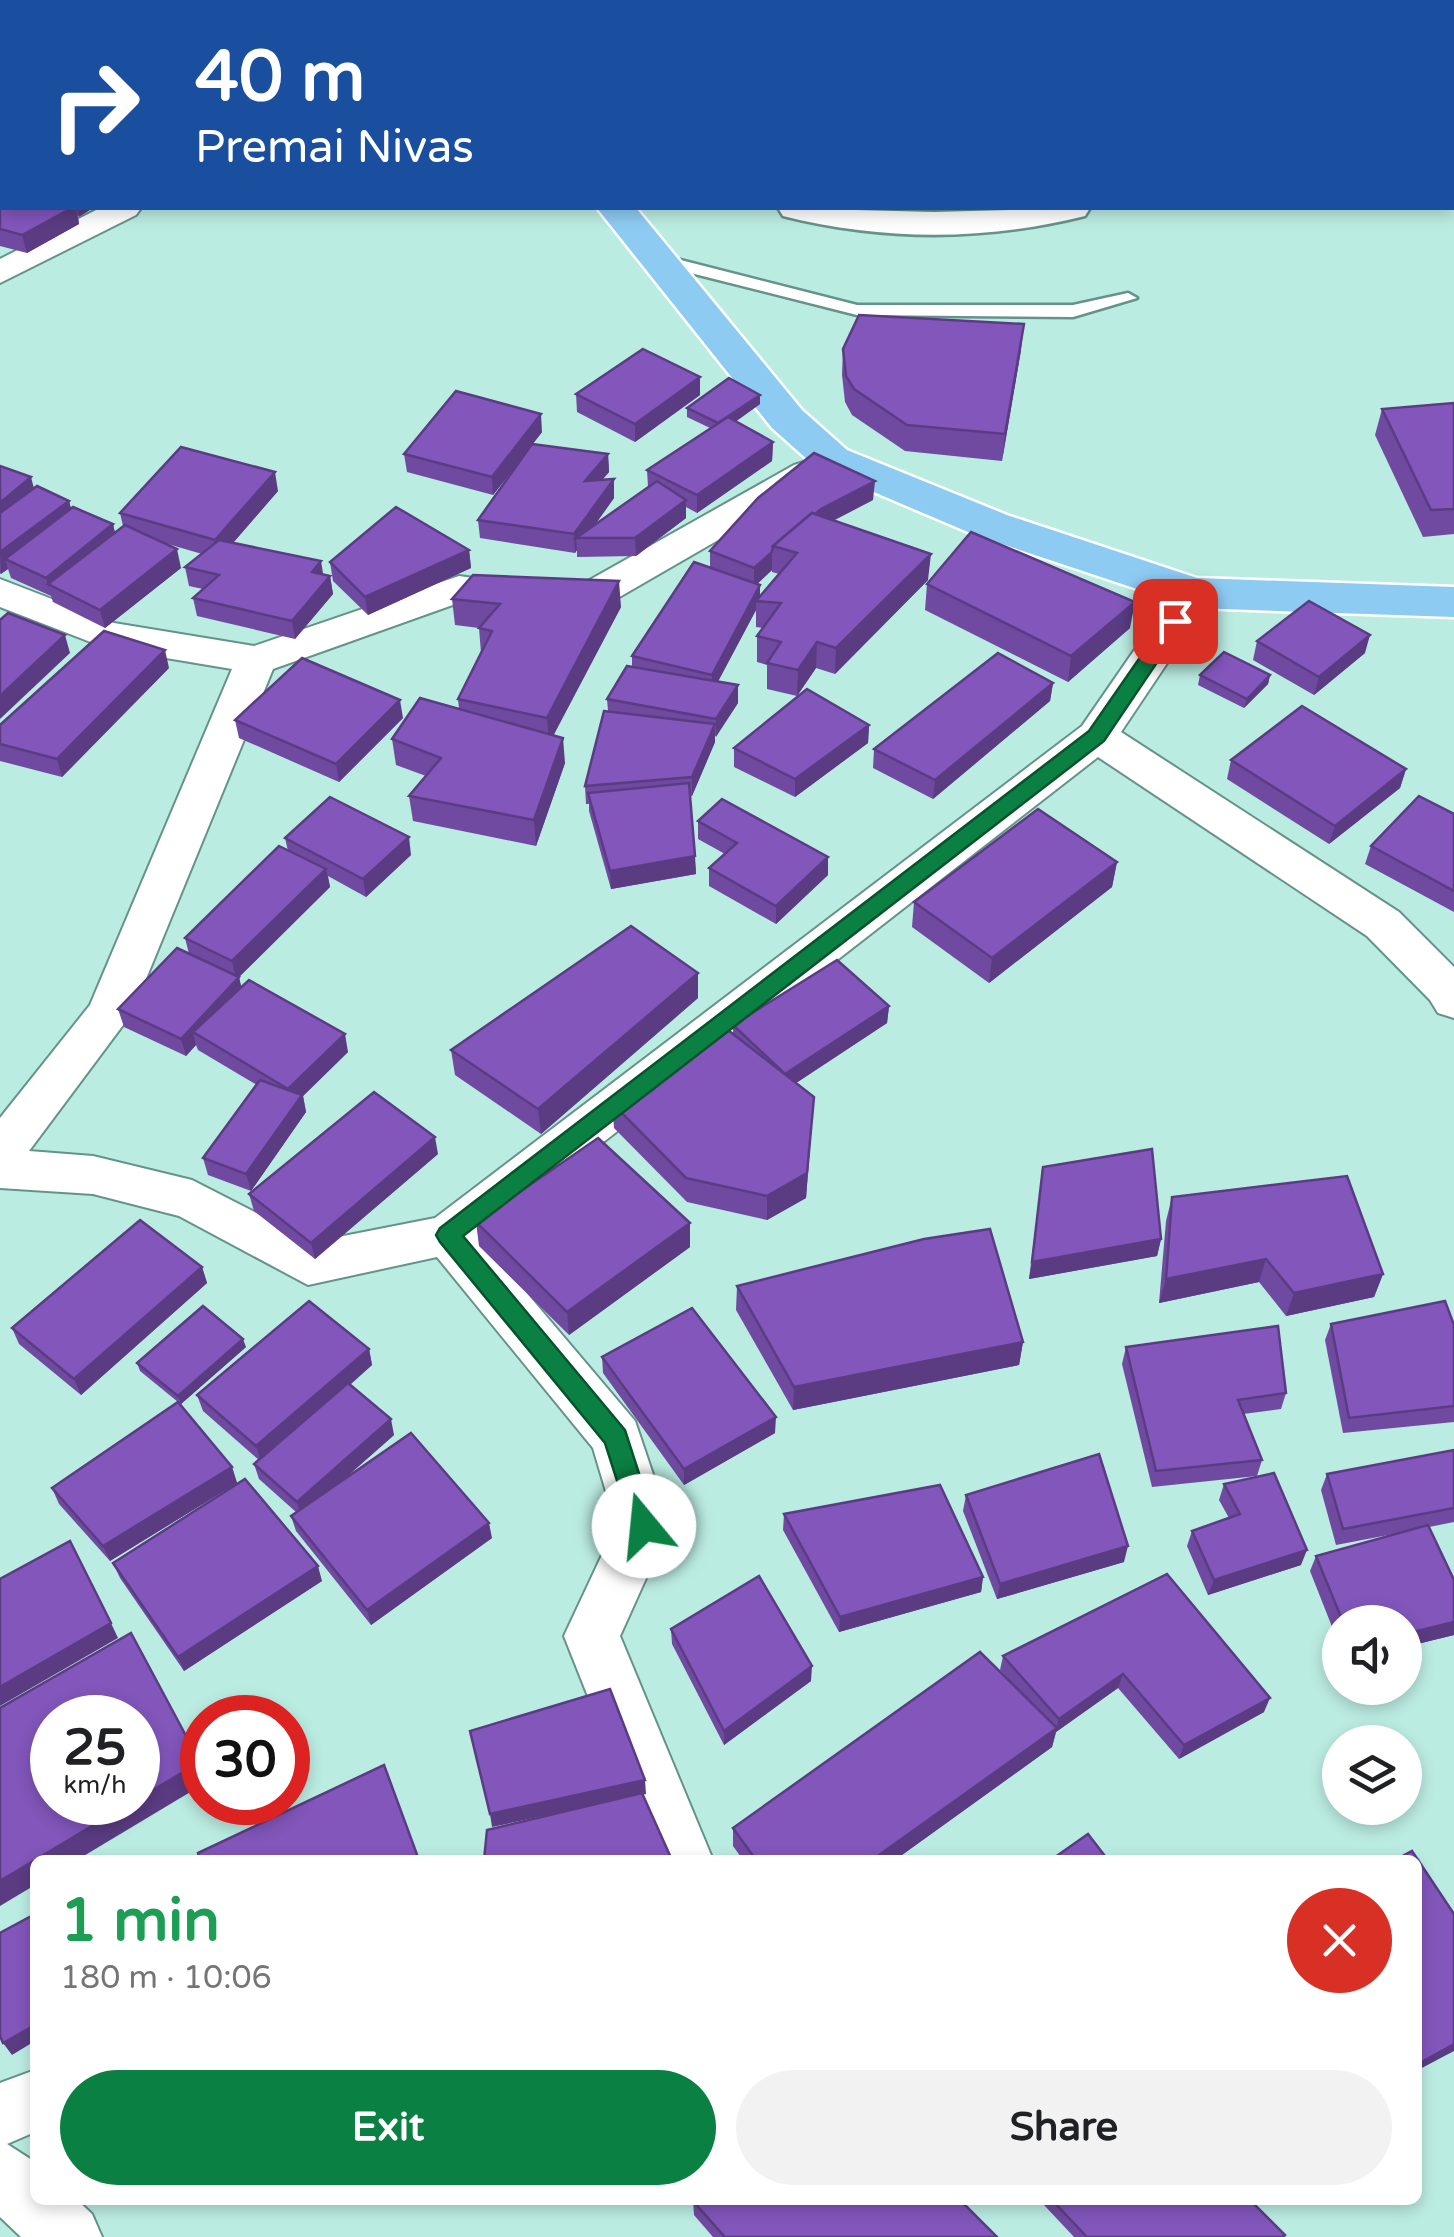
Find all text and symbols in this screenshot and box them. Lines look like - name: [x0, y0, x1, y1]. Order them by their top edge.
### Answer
- text: 40 m: [195, 36, 365, 120]
- icon: right: [30, 40, 160, 170]
- text: Premai Nivas: [195, 121, 474, 175]
- pin: [1133, 579, 1218, 664]
- icon: arrive: [1148, 594, 1203, 649]
- position arrow: [592, 1474, 696, 1578]
- map controls: [1322, 1605, 1422, 1825]
- button: sound: [1322, 1605, 1422, 1705]
- speed limit sign: 30: [180, 1695, 310, 1825]
- text: 25: [64, 1718, 126, 1778]
- button: layers: [1322, 1725, 1422, 1825]
- text: km/h: [64, 1770, 126, 1800]
- text: 1 min: [60, 1885, 220, 1957]
- button: close: [1287, 1888, 1392, 1993]
- text: 180 m · 10:06: [60, 1959, 272, 1997]
- button: Exit: [60, 2070, 716, 2185]
- button: Share: [736, 2070, 1392, 2185]

